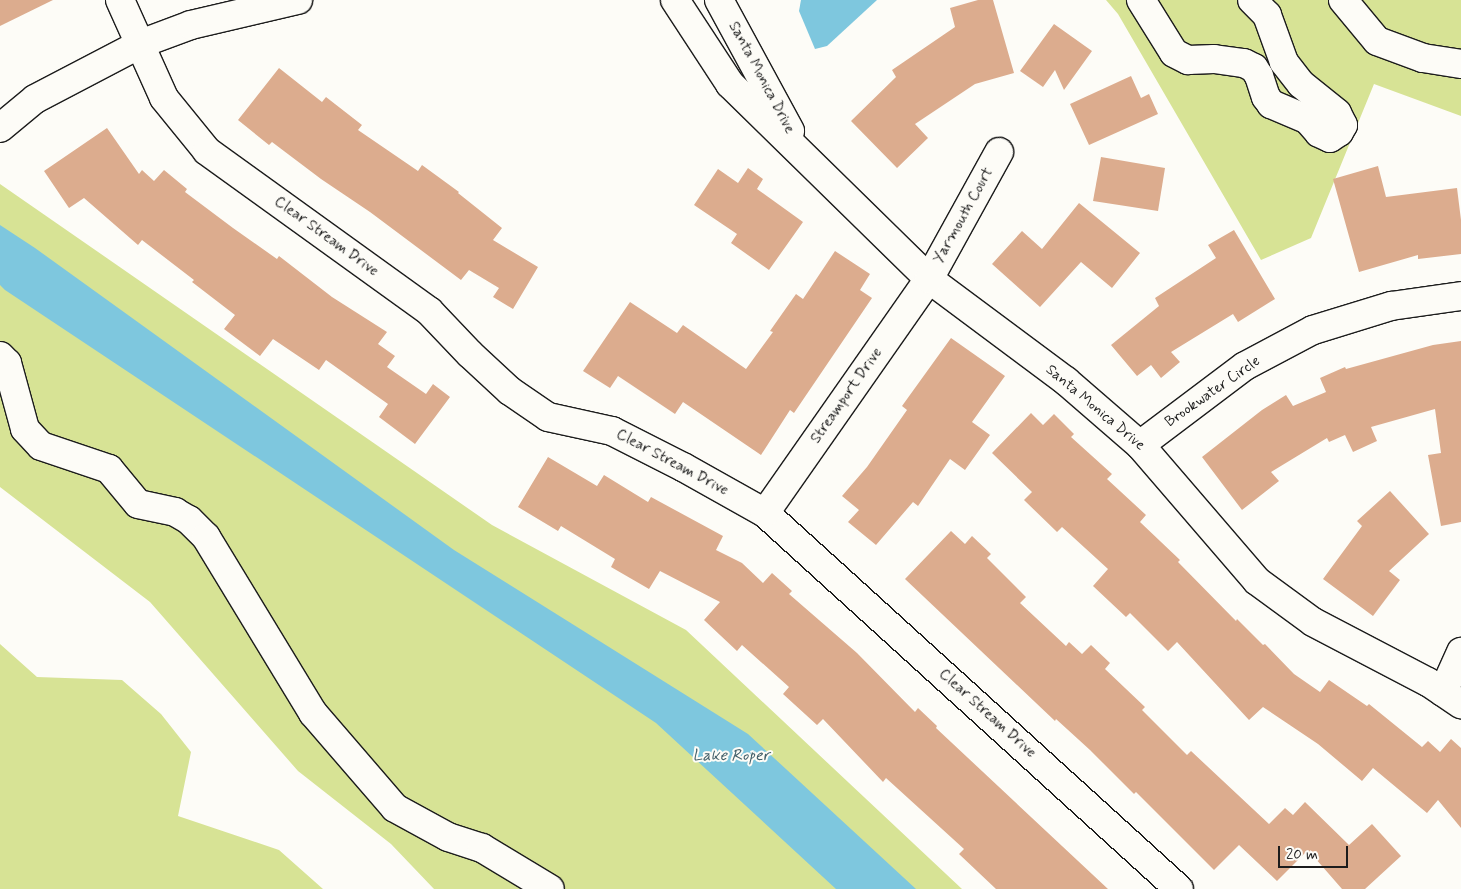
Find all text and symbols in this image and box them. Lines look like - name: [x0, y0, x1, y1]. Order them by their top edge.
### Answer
- street label: Santa Monica Drive: [723, 18, 799, 138]
- street label: Yarmouth Court: [930, 165, 998, 267]
- street label: Clear Stream Drive: [271, 193, 381, 281]
- street label: Streamport Drive: [808, 345, 886, 447]
- street label: Brookwater Circle: [1161, 352, 1265, 432]
- street label: Santa Monica Drive: [1041, 361, 1149, 455]
- street label: Clear Stream Drive: [613, 426, 731, 500]
- street label: Clear Stream Drive: [935, 666, 1039, 762]
- water label: Lake Roper: [693, 746, 769, 766]
- scale bar: [1281, 836, 1351, 868]
- text: 20 m: [1286, 845, 1318, 865]

